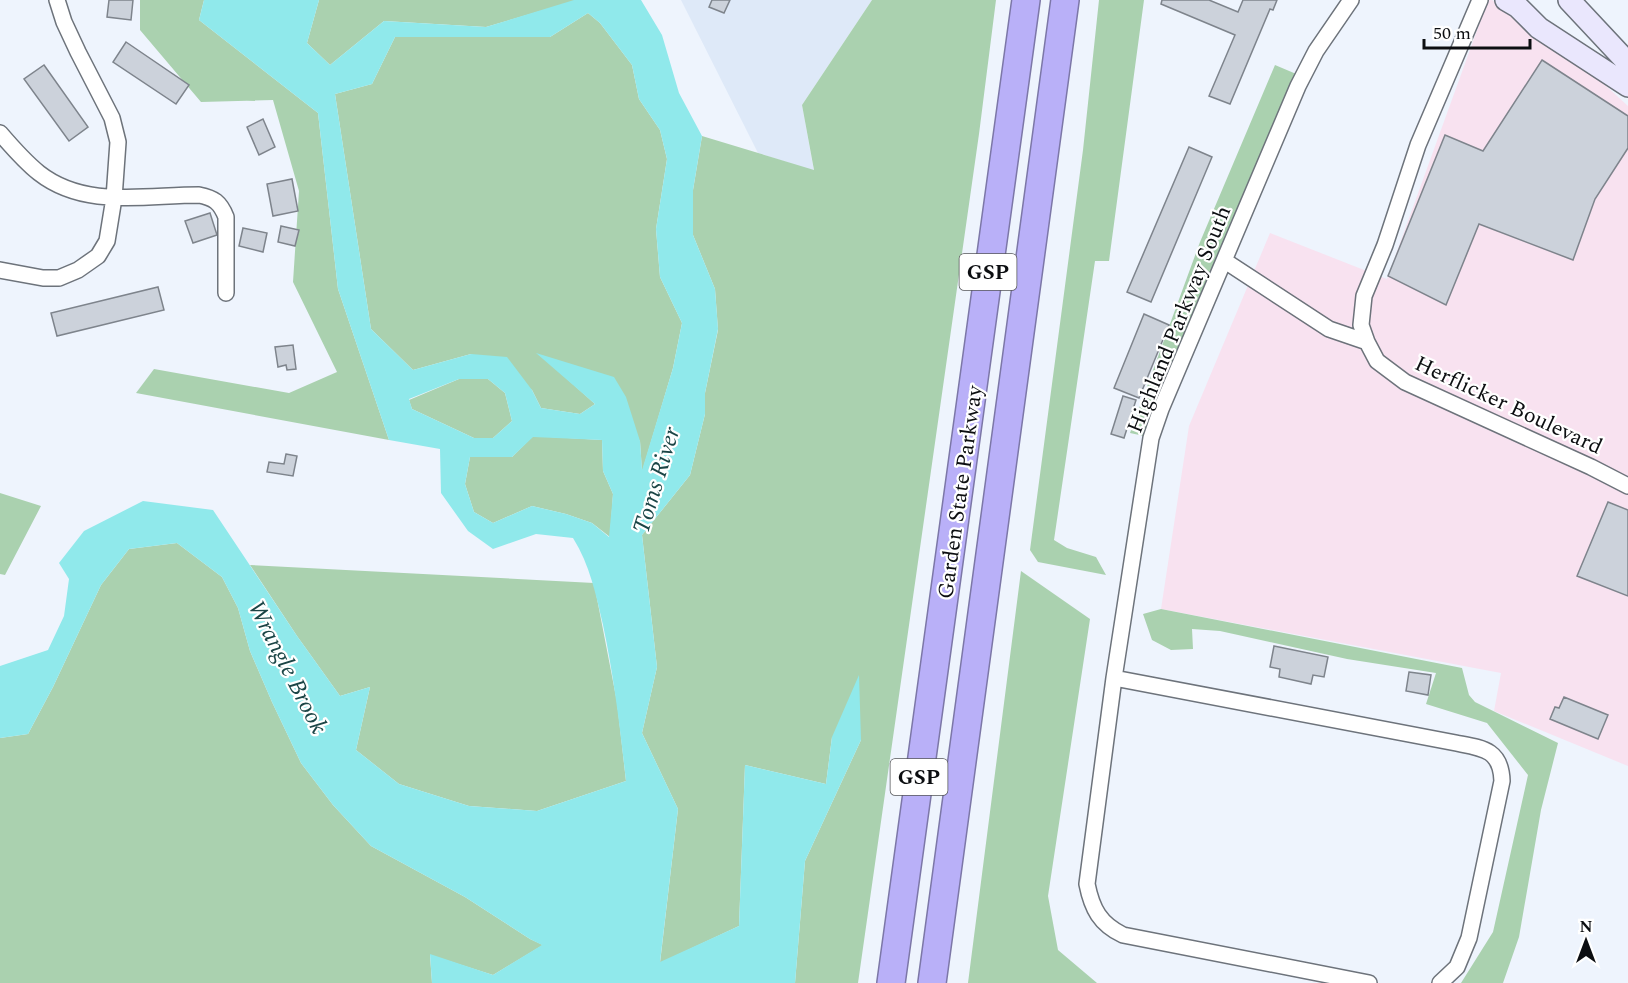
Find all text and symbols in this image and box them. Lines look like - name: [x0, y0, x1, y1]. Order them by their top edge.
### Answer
- scale bar: [1424, 12, 1530, 50]
- text: 50 m: [1433, 20, 1471, 47]
- street label: Highland Parkway South: [1119, 201, 1240, 438]
- road number: GSP: [960, 254, 1016, 290]
- street label: Herflicker Boulevard: [1409, 347, 1608, 463]
- street label: Garden State Parkway: [929, 382, 992, 601]
- water label: Toms River: [624, 422, 690, 538]
- water label: Wrangle Brook: [238, 594, 336, 741]
- road number: GSP: [890, 759, 948, 795]
- north arrow: [1556, 911, 1616, 971]
- text: N: [1579, 915, 1593, 939]

